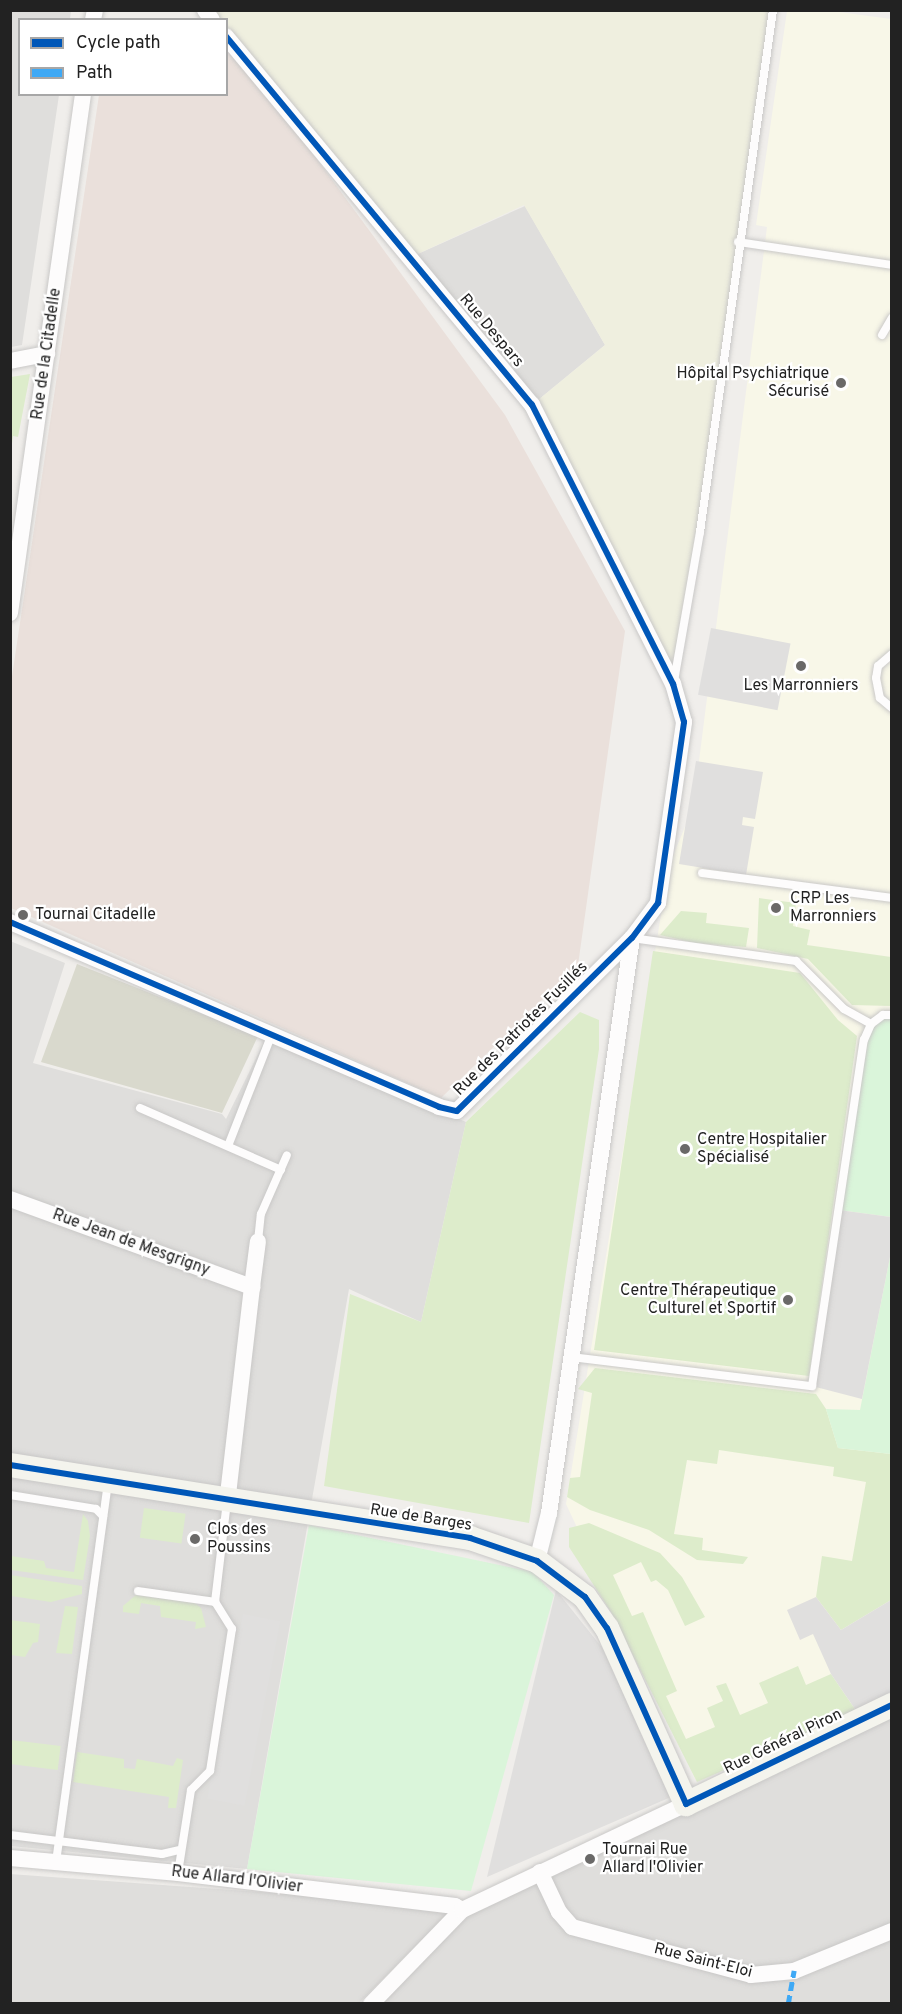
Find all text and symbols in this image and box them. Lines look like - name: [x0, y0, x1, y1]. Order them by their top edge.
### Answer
- legend: [18, 18, 228, 96]
- text: Cycle path: [76, 32, 161, 55]
- text: Path: [76, 62, 113, 85]
- street label: Rue de la Citadelle: [28, 287, 66, 421]
- street label: Rue Despars: [455, 290, 527, 372]
- place label: Hôpital Psychiatrique Sécurisé: [676, 364, 829, 402]
- marker: Hôpital Psychiatrique Sécurisé: [834, 376, 848, 390]
- marker: Les Marronniers: [792, 657, 810, 675]
- place label: Les Marronniers: [743, 676, 859, 696]
- place label: CRP Les Marronniers: [790, 889, 876, 927]
- marker: CRP Les Marronniers: [767, 899, 785, 917]
- place label: Tournai Citadelle: [35, 905, 156, 925]
- marker: Tournai Citadelle: [16, 908, 30, 922]
- street label: Rue des Patriotes Fusillés: [450, 958, 592, 1100]
- place label: Centre Hospitalier Spécialisé: [697, 1130, 827, 1168]
- marker: Centre Hospitalier Spécialisé: [678, 1142, 692, 1156]
- street label: Rue Jean de Mesgrigny: [50, 1206, 212, 1280]
- place label: Centre Thérapeutique Culturel et Sportif: [619, 1281, 776, 1319]
- marker: Centre Thérapeutique Culturel et Sportif: [781, 1293, 795, 1307]
- street label: Rue de Barges: [369, 1500, 473, 1536]
- place label: Clos des Poussins: [207, 1520, 271, 1558]
- marker: Clos des Poussins: [188, 1532, 202, 1546]
- street label: Rue Général Piron: [721, 1705, 845, 1779]
- place label: Tournai Rue Allard l'Olivier: [602, 1840, 703, 1878]
- marker: Tournai Rue Allard l'Olivier: [583, 1852, 597, 1866]
- street label: Rue Allard l'Olivier: [170, 1862, 304, 1898]
- street label: Rue Saint-Eloi: [652, 1939, 754, 1983]

